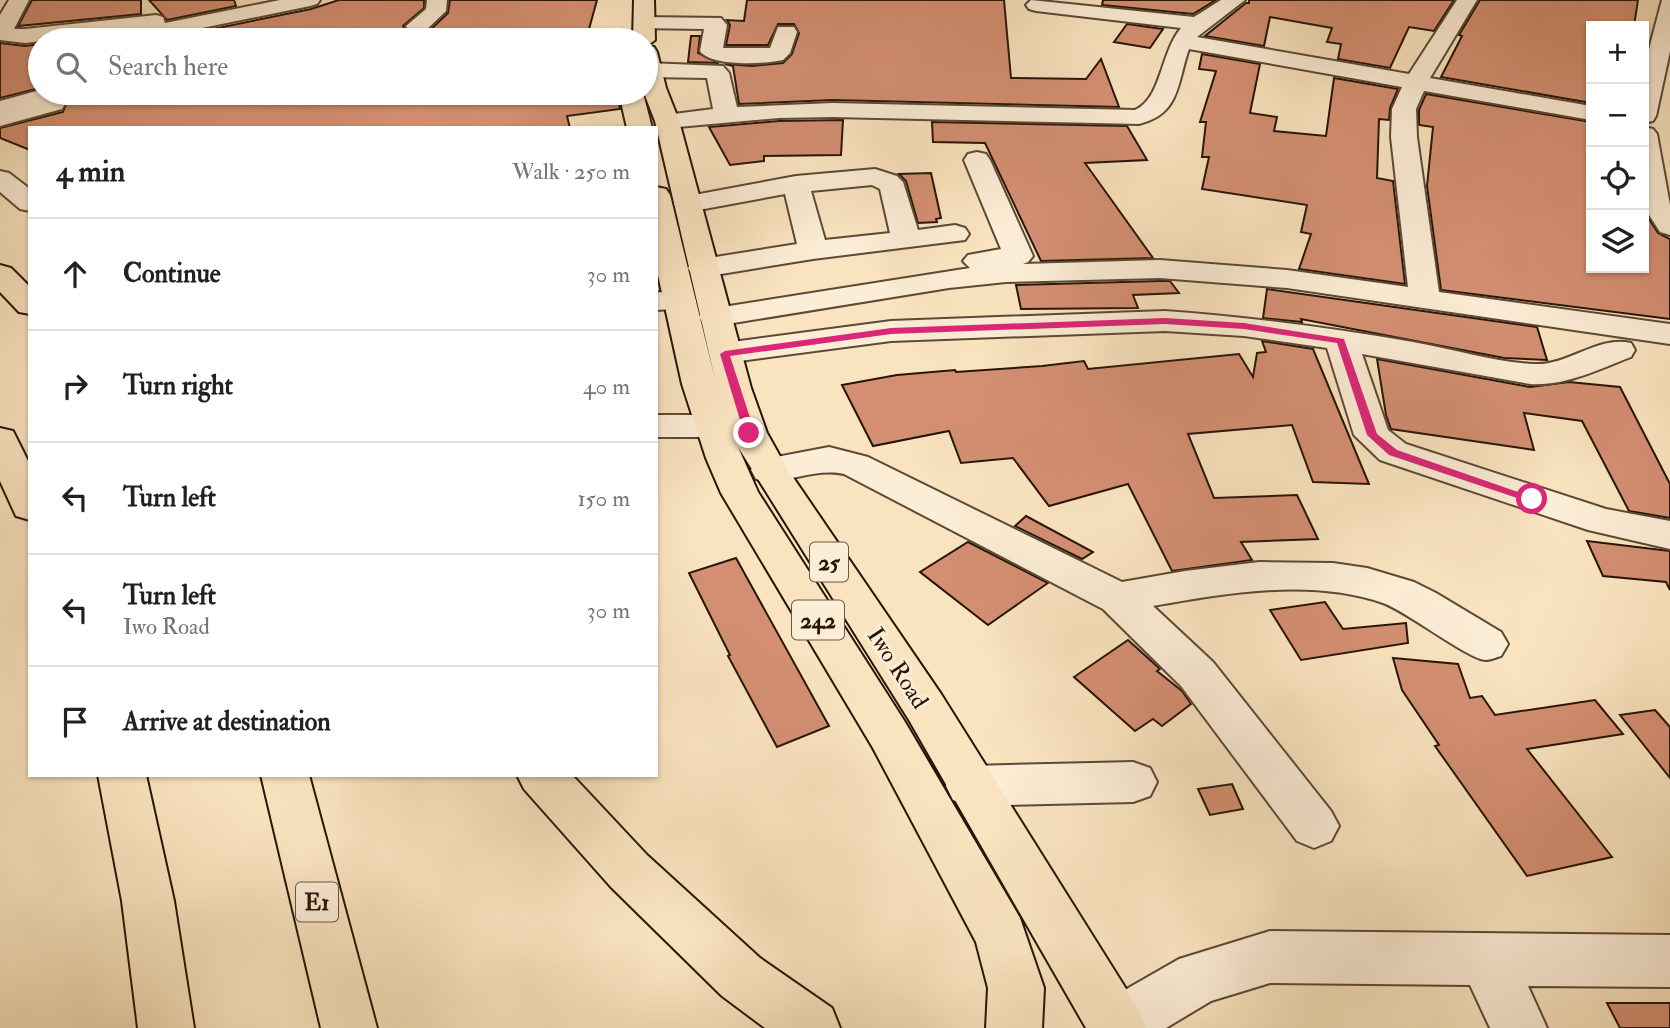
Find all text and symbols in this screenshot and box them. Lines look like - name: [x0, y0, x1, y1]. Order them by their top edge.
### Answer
- map controls: [1586, 21, 1649, 273]
- button: +: [1586, 21, 1649, 84]
- search box: [28, 28, 658, 105]
- icon: search: [52, 48, 90, 86]
- text: Search here: [108, 51, 228, 83]
- button: −: [1586, 84, 1649, 147]
- button: locate: [1586, 147, 1649, 210]
- text: 4 min: [56, 153, 125, 190]
- text: Walk · 250 m: [512, 157, 630, 186]
- button: layers: [1586, 210, 1649, 273]
- icon: ahead: [56, 255, 94, 293]
- text: Continue: [123, 258, 221, 290]
- text: 30 m: [587, 260, 630, 289]
- icon: right: [56, 367, 94, 405]
- text: Turn right: [123, 370, 233, 402]
- text: 40 m: [583, 372, 630, 401]
- route end: [733, 417, 764, 448]
- icon: left: [56, 479, 94, 517]
- text: Turn left: [123, 482, 216, 514]
- route start: [1516, 483, 1547, 514]
- text: 150 m: [577, 484, 630, 513]
- road number: 25: [810, 542, 848, 582]
- text: Turn left: [123, 580, 216, 612]
- icon: left: [56, 591, 94, 629]
- text: 30 m: [587, 596, 630, 625]
- road number: 242: [792, 600, 844, 640]
- text: Iwo Road: [123, 612, 210, 641]
- street label: Iwo Road: [860, 622, 935, 715]
- icon: arrive: [56, 703, 94, 741]
- text: Arrive at destination: [123, 706, 331, 738]
- road number: E1: [296, 882, 338, 922]

